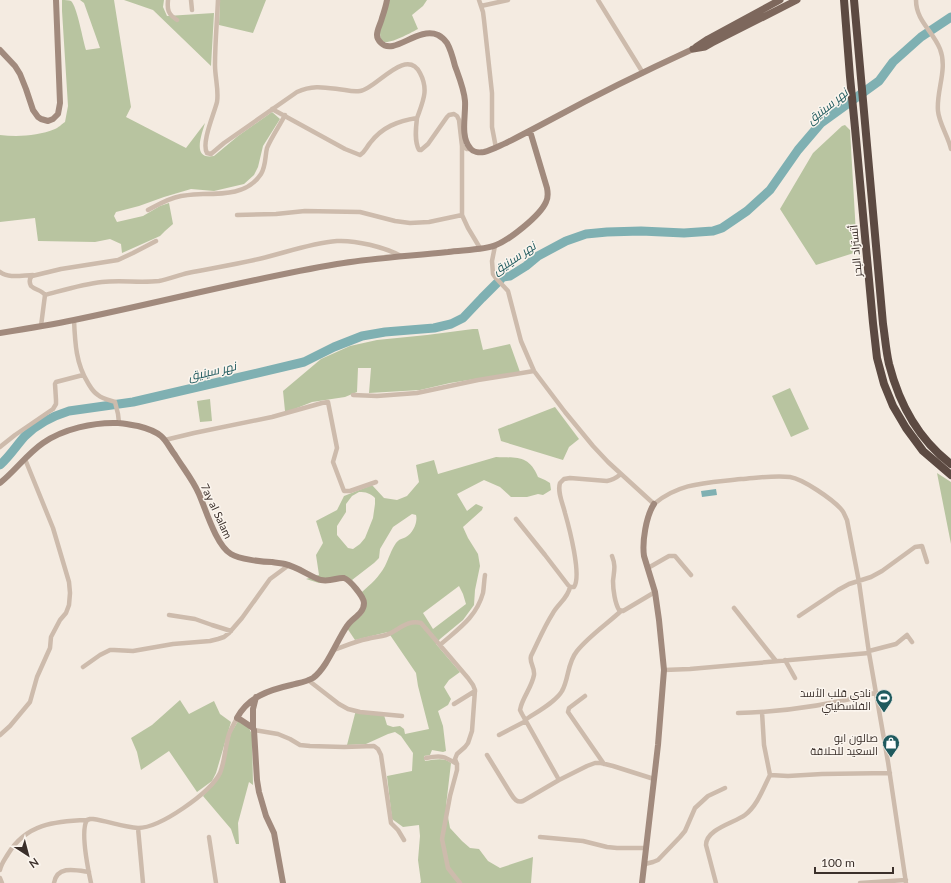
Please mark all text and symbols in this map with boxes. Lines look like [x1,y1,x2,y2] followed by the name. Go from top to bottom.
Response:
[803,84,853,128] water label: نهر سينيق
[846,224,865,279] street label: أتستراد البحر
[490,237,540,279] water label: نهر سينيق
[187,358,239,385] water label: نهر سينيق
[199,481,235,541] street label: 7ay al Salam
[800,686,871,715] place label: نادي قلب الأسد الفلسطيني
[874,688,894,713] sports icon: نادي قلب الأسد الفلسطيني
[810,731,878,757] place label: صالون ابو السعيد للحلاقة
[881,733,901,758] shop icon: صالون ابو السعيد للحلاقة
[8,835,48,875] north arrow
[815,849,893,875] scale bar
[821,855,855,870] text: 100 m
[27,856,41,871] text: N

